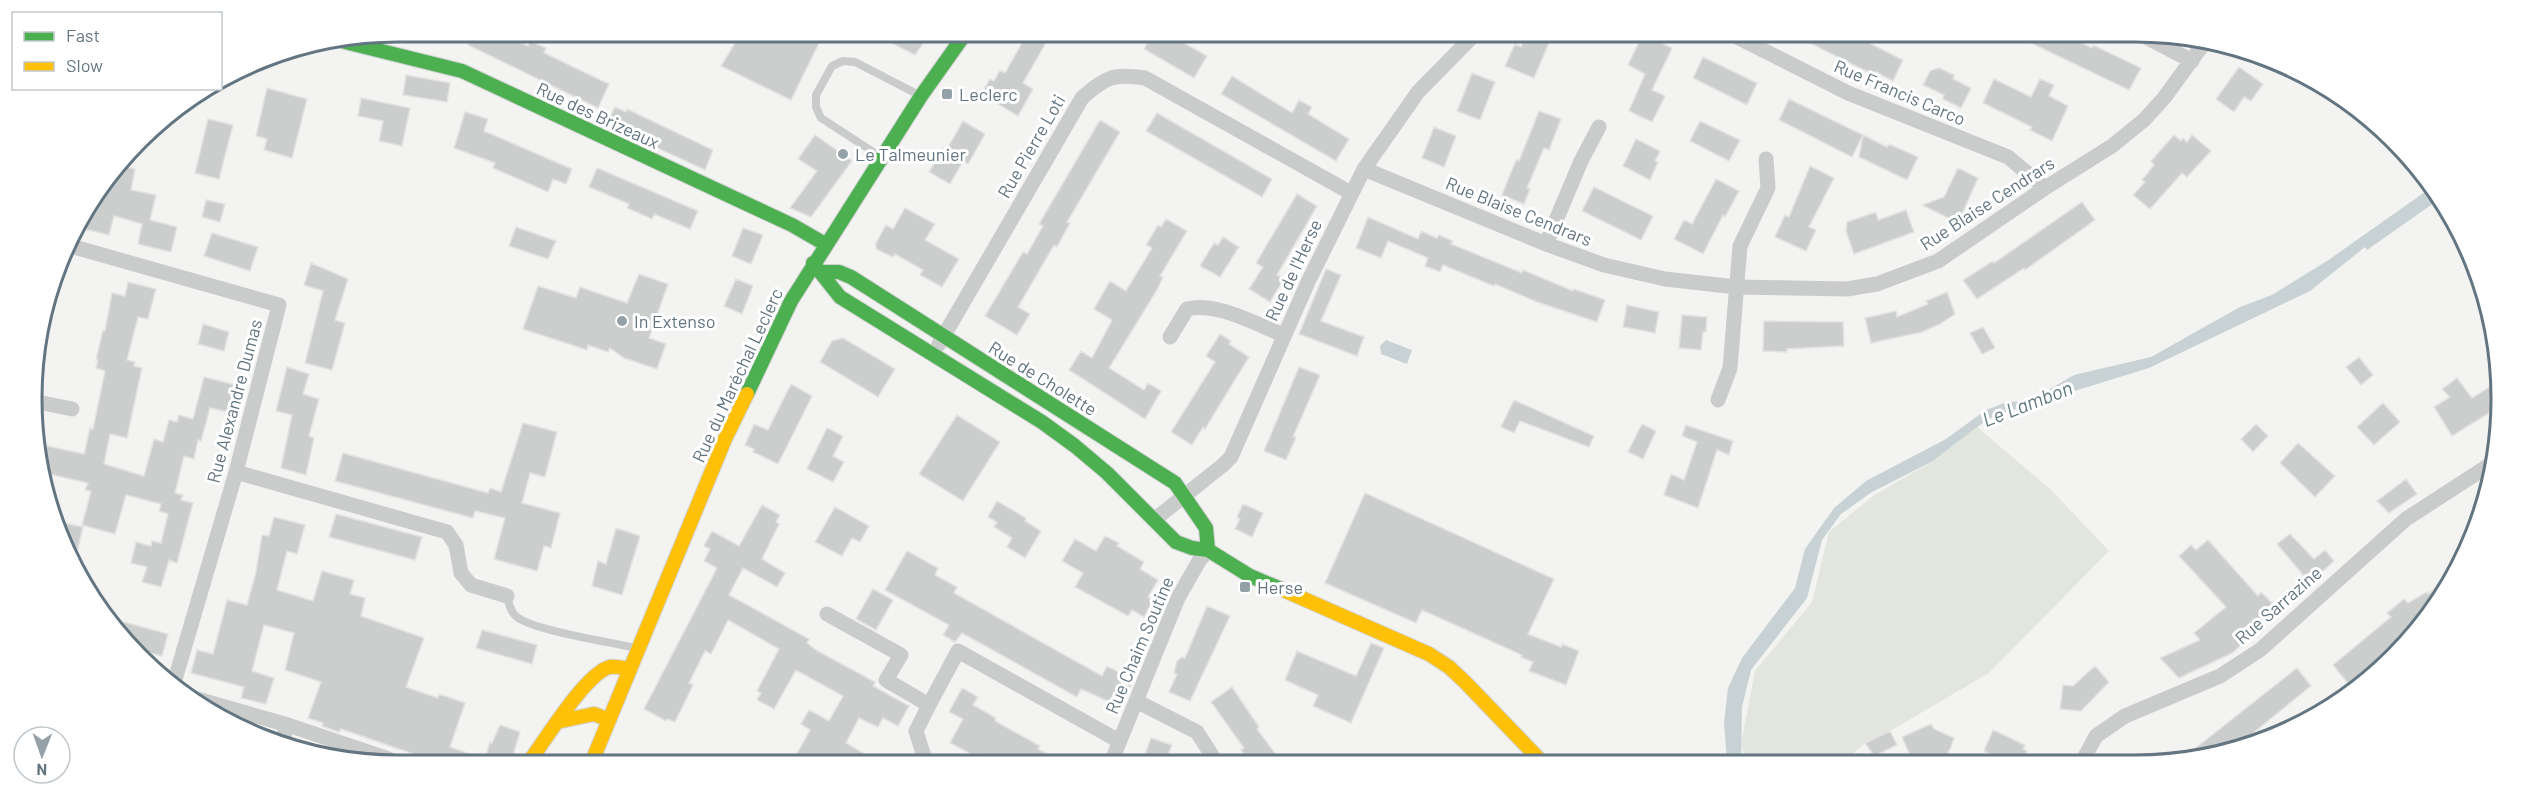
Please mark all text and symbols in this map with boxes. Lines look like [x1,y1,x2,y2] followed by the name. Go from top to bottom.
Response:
[12,12,222,90] legend
[66,24,100,46] text: Fast
[66,54,103,76] text: Slow
[1831,54,1969,130] street label: Rue Francis Carco
[533,77,663,153] street label: Rue des Brizeaux
[959,83,1018,105] place label: Leclerc
[940,87,954,101] marker: Leclerc
[992,90,1070,202] street label: Rue Pierre Loti
[855,143,967,165] place label: Le Talmeunier
[836,147,850,161] marker: Le Talmeunier
[1916,151,2058,255] street label: Rue Blaise Cendrars
[1443,172,1595,250] street label: Rue Blaise Cendrars
[1260,216,1326,324] street label: Rue de l'Herse
[687,284,787,466] street label: Rue du Maréchal Leclerc
[634,310,716,332] place label: In Extenso
[615,314,629,328] marker: In Extenso
[202,317,266,485] street label: Rue Alexandre Dumas
[985,336,1101,420] street label: Rue de Cholette
[1979,375,2075,431] water label: Le Lambon
[2230,561,2326,649] street label: Rue Sarrazine
[1100,573,1178,717] street label: Rue Chaim Soutine
[1257,576,1303,598] place label: Herse
[1238,580,1252,594] marker: Herse
[12,725,72,785] north arrow
[36,761,47,780] text: N

